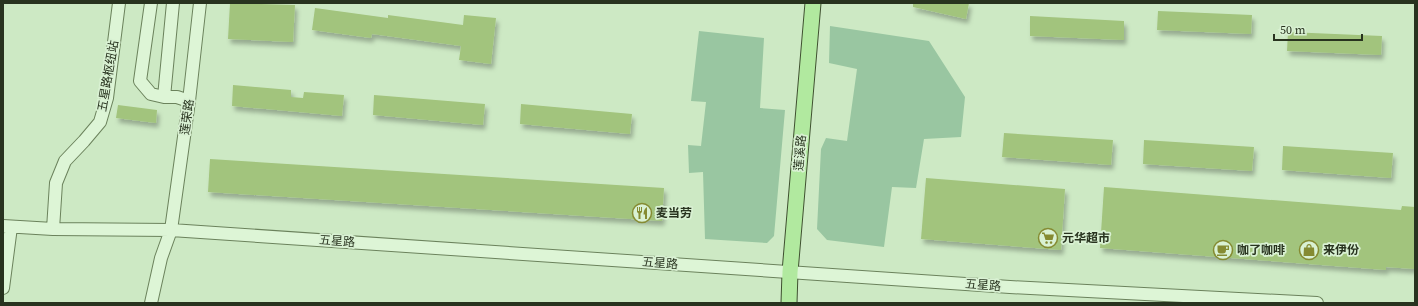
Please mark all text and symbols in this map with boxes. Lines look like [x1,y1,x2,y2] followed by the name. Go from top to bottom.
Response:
[1274,16,1362,42] scale bar
[1280,22,1306,38] text: 50 m
[94,39,122,113] street label: 五星路枢纽站
[177,98,197,136] street label: 莲荣路
[790,134,810,172] street label: 莲溪路
[631,202,653,224] restaurant icon: 麦当劳
[656,205,692,221] place label: 麦当劳
[1037,227,1059,249] supermarket icon: 元华超市
[1062,230,1110,246] place label: 元华超市
[318,232,356,250] street label: 五星路
[1212,239,1234,261] cafe icon: 咖了咖啡
[1298,239,1320,261] shop icon: 来伊份
[1237,242,1285,258] place label: 咖了咖啡
[1323,242,1359,258] place label: 来伊份
[641,254,679,272] street label: 五星路
[964,276,1002,294] street label: 五星路

